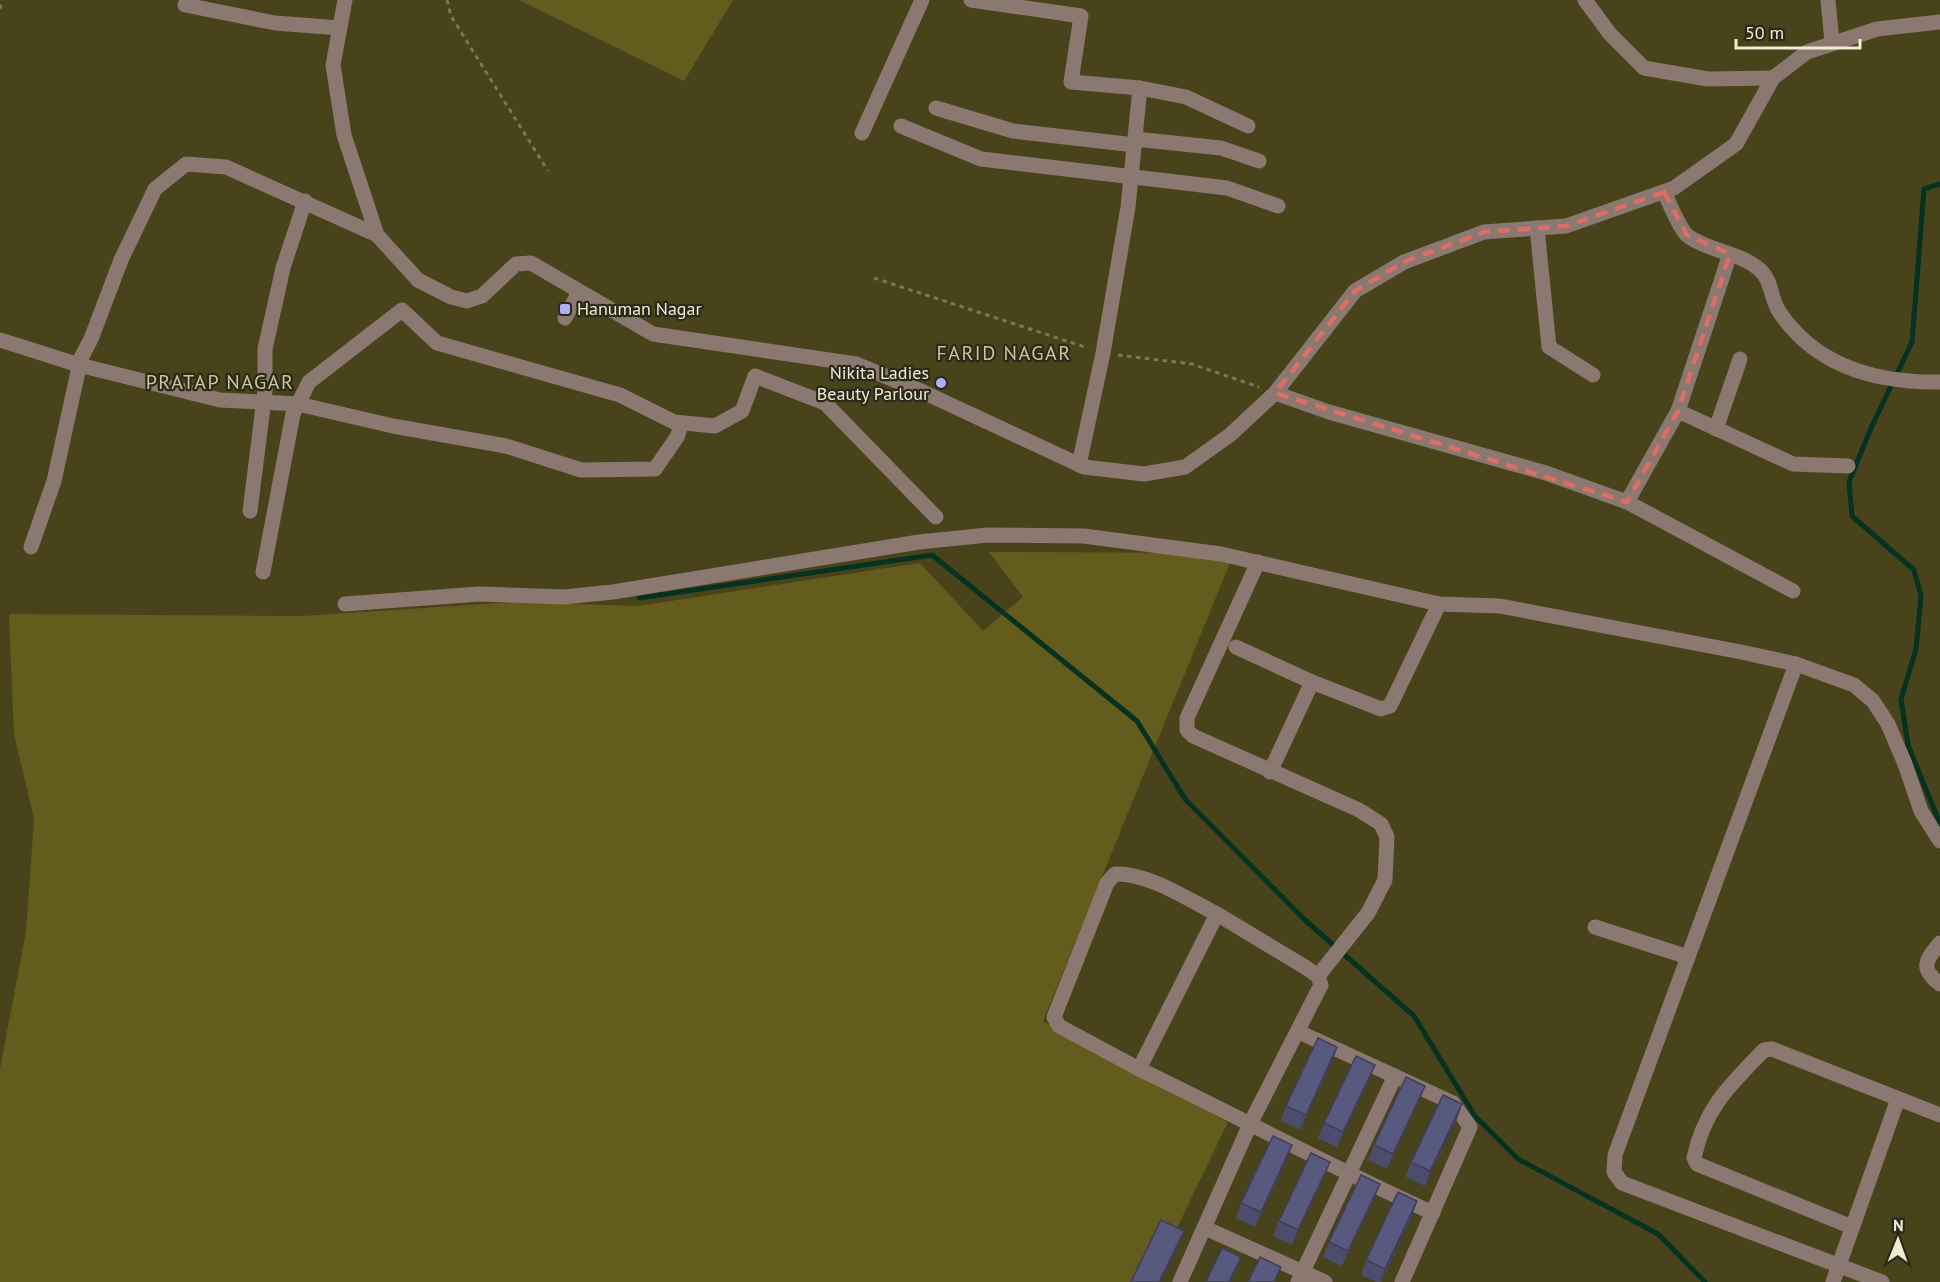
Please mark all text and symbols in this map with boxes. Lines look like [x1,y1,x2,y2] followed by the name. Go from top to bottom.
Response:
[1736,12,1860,50] scale bar
[1745,21,1784,44] text: 50 m
[577,297,702,320] place label: Hanuman Nagar
[558,302,572,316] marker: Hanuman Nagar
[936,340,1072,366] district label: FARID NAGAR
[817,361,929,405] place label: Nikita Ladies Beauty Parlour
[146,369,294,395] district label: PRATAP NAGAR
[934,376,948,390] marker: Nikita Ladies Beauty Parlour
[1868,1210,1928,1270] north arrow
[1893,1215,1904,1235] text: N

